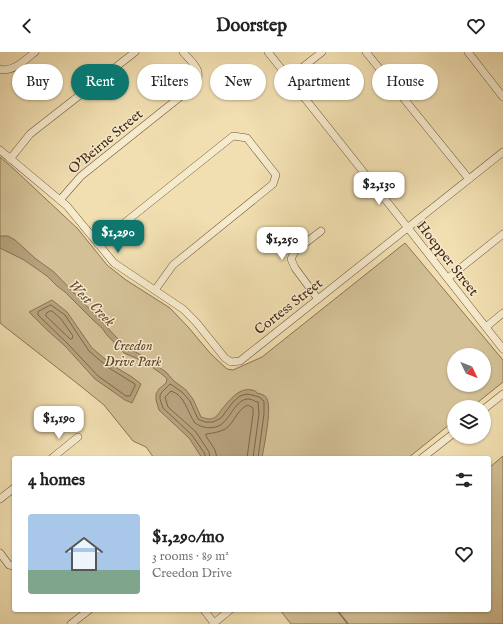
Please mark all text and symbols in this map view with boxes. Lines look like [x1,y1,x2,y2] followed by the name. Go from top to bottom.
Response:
[16,15,38,37] icon: back
[216,15,287,38] text: Doorstep
[465,15,487,37] icon: heart
[12,64,63,100] chip: Buy
[71,64,129,100] chip: Rent
[137,64,202,100] chip: Filters
[210,64,266,100] chip: New
[274,64,364,100] chip: Apartment
[372,64,438,100] chip: House
[65,105,147,178] street label: O'Beirne Street
[346,172,412,206] pin: $2,130
[363,176,395,193] text: $2,130
[412,217,482,300] street label: Hoepper Street
[85,220,151,254] pin: $1,290
[101,224,135,241] text: $1,290
[249,227,315,261] pin: $1,250
[266,231,298,248] text: $1,250
[251,274,326,339] street label: Cortess Street
[64,276,119,331] water label: West Creek
[105,337,162,371] park label: Creedon Drive Park
[447,348,491,392] north arrow
[447,348,491,444] map controls
[447,400,491,444] button: layers
[26,406,92,440] pin: $1,190
[43,410,75,427] text: $1,190
[453,469,475,491] icon: filters
[28,470,85,491] text: 4 homes
[152,527,224,548] text: $1,290/mo
[60,530,108,578] icon: home
[453,543,475,565] icon: heart
[152,548,229,565] text: 3 rooms · 89 m²
[152,565,232,582] text: Creedon Drive

